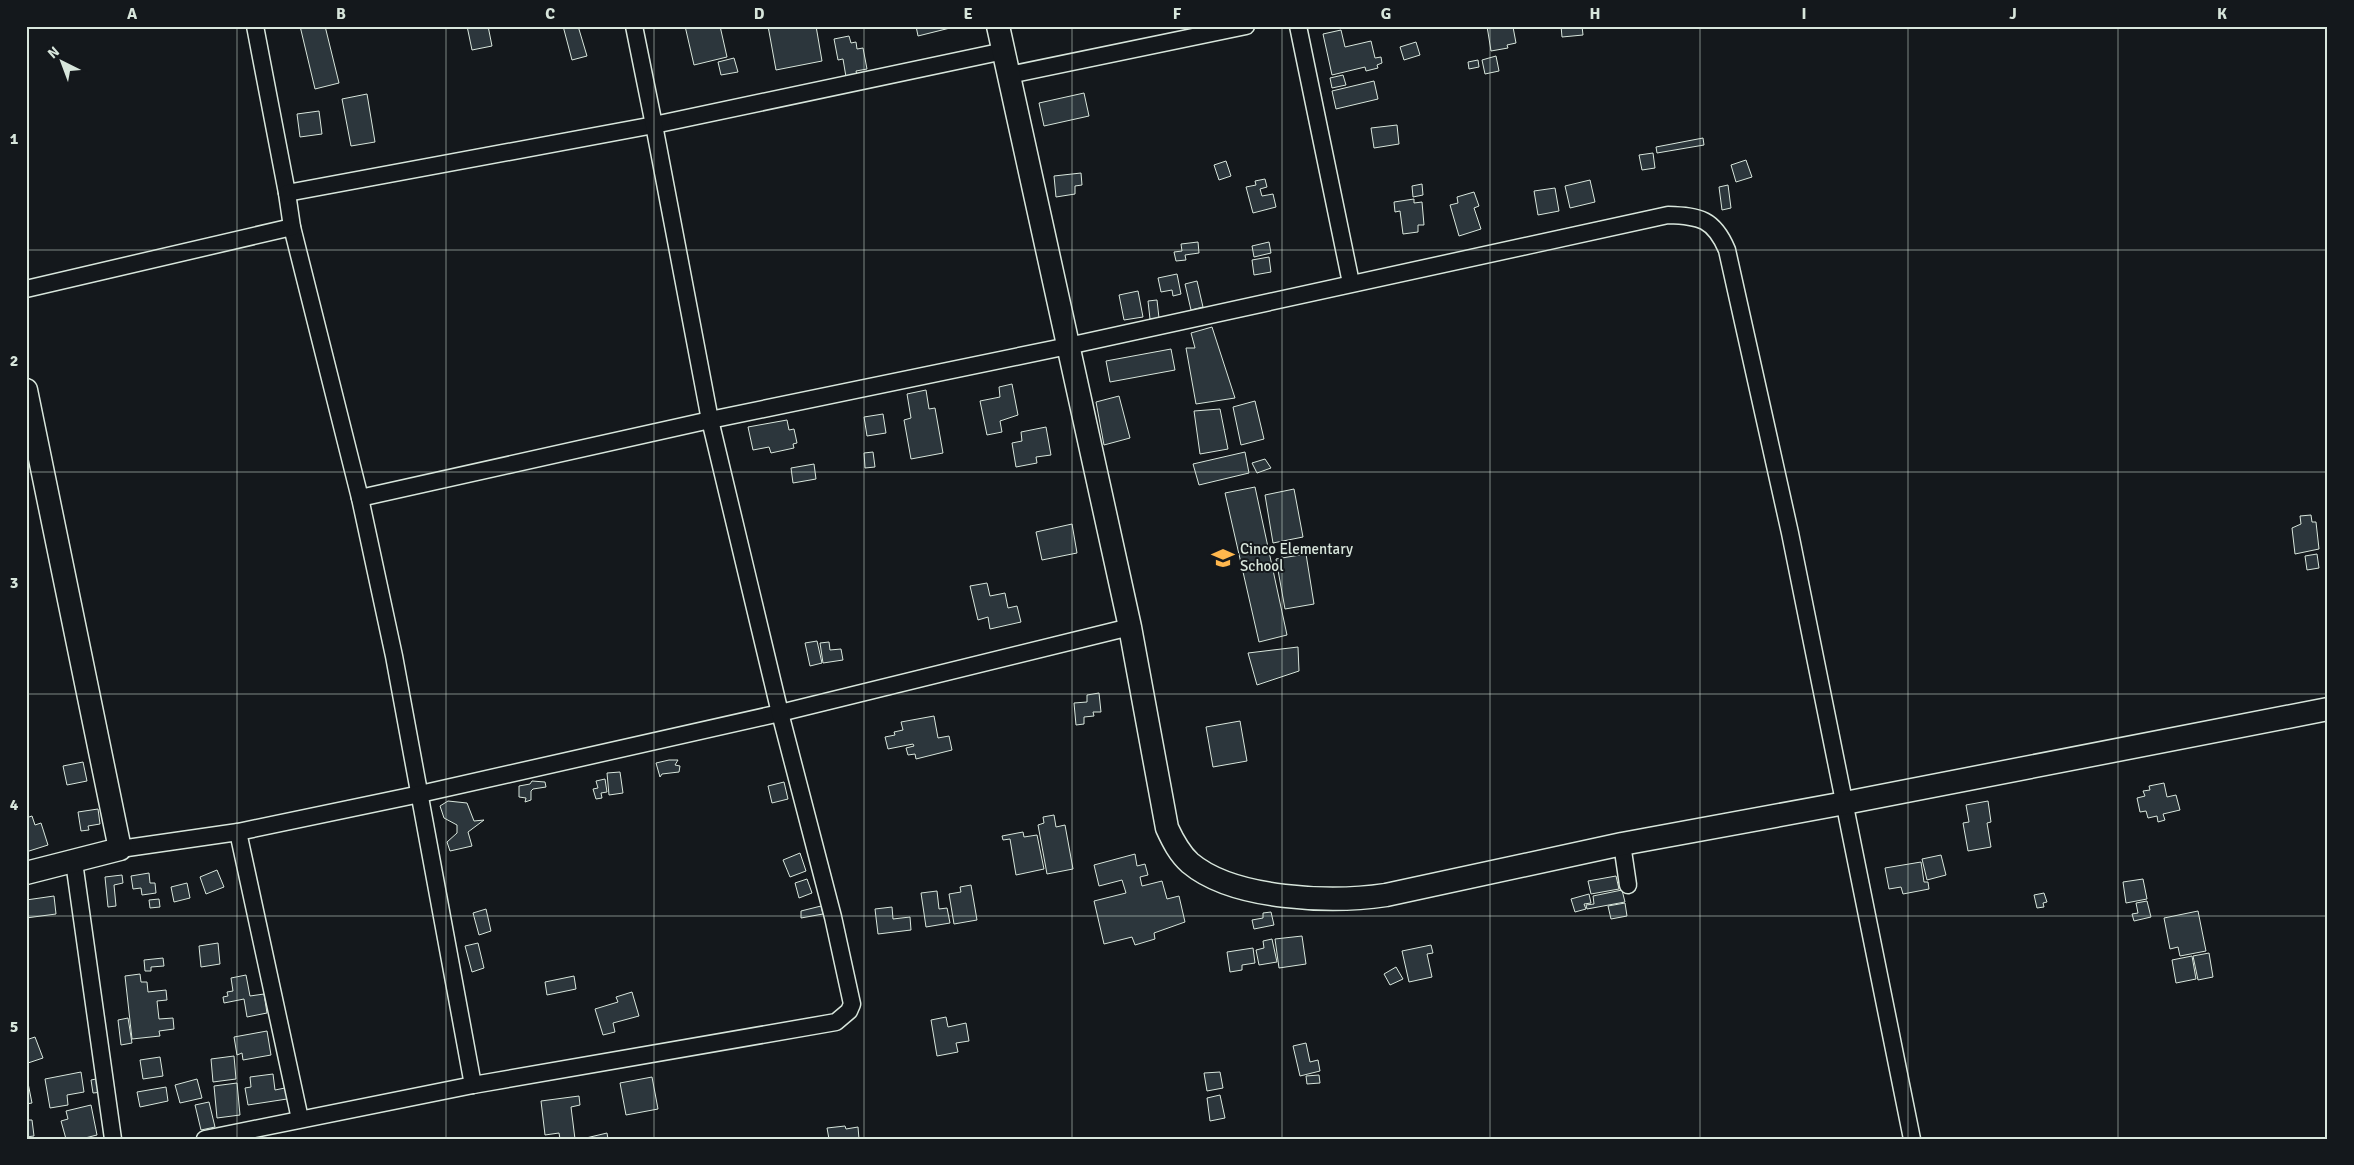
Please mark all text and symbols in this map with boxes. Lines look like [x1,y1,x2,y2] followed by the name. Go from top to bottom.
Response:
[127,4,138,24] text: A
[336,4,346,24] text: B
[545,4,555,24] text: C
[754,4,765,24] text: D
[963,4,973,24] text: E
[1173,4,1182,24] text: F
[1381,4,1391,24] text: G
[1590,4,1600,24] text: H
[1801,4,1807,24] text: I
[2009,4,2017,24] text: J
[2217,4,2227,24] text: K
[38,38,88,88] north arrow
[44,43,63,62] text: N
[10,129,19,149] text: 1
[10,351,18,371] text: 2
[1240,540,1353,575] place label: Cinco Elementary School
[1210,545,1236,571] school or university icon: Cinco Elementary School
[10,573,18,593] text: 3
[10,795,19,815] text: 4
[10,1017,18,1037] text: 5

